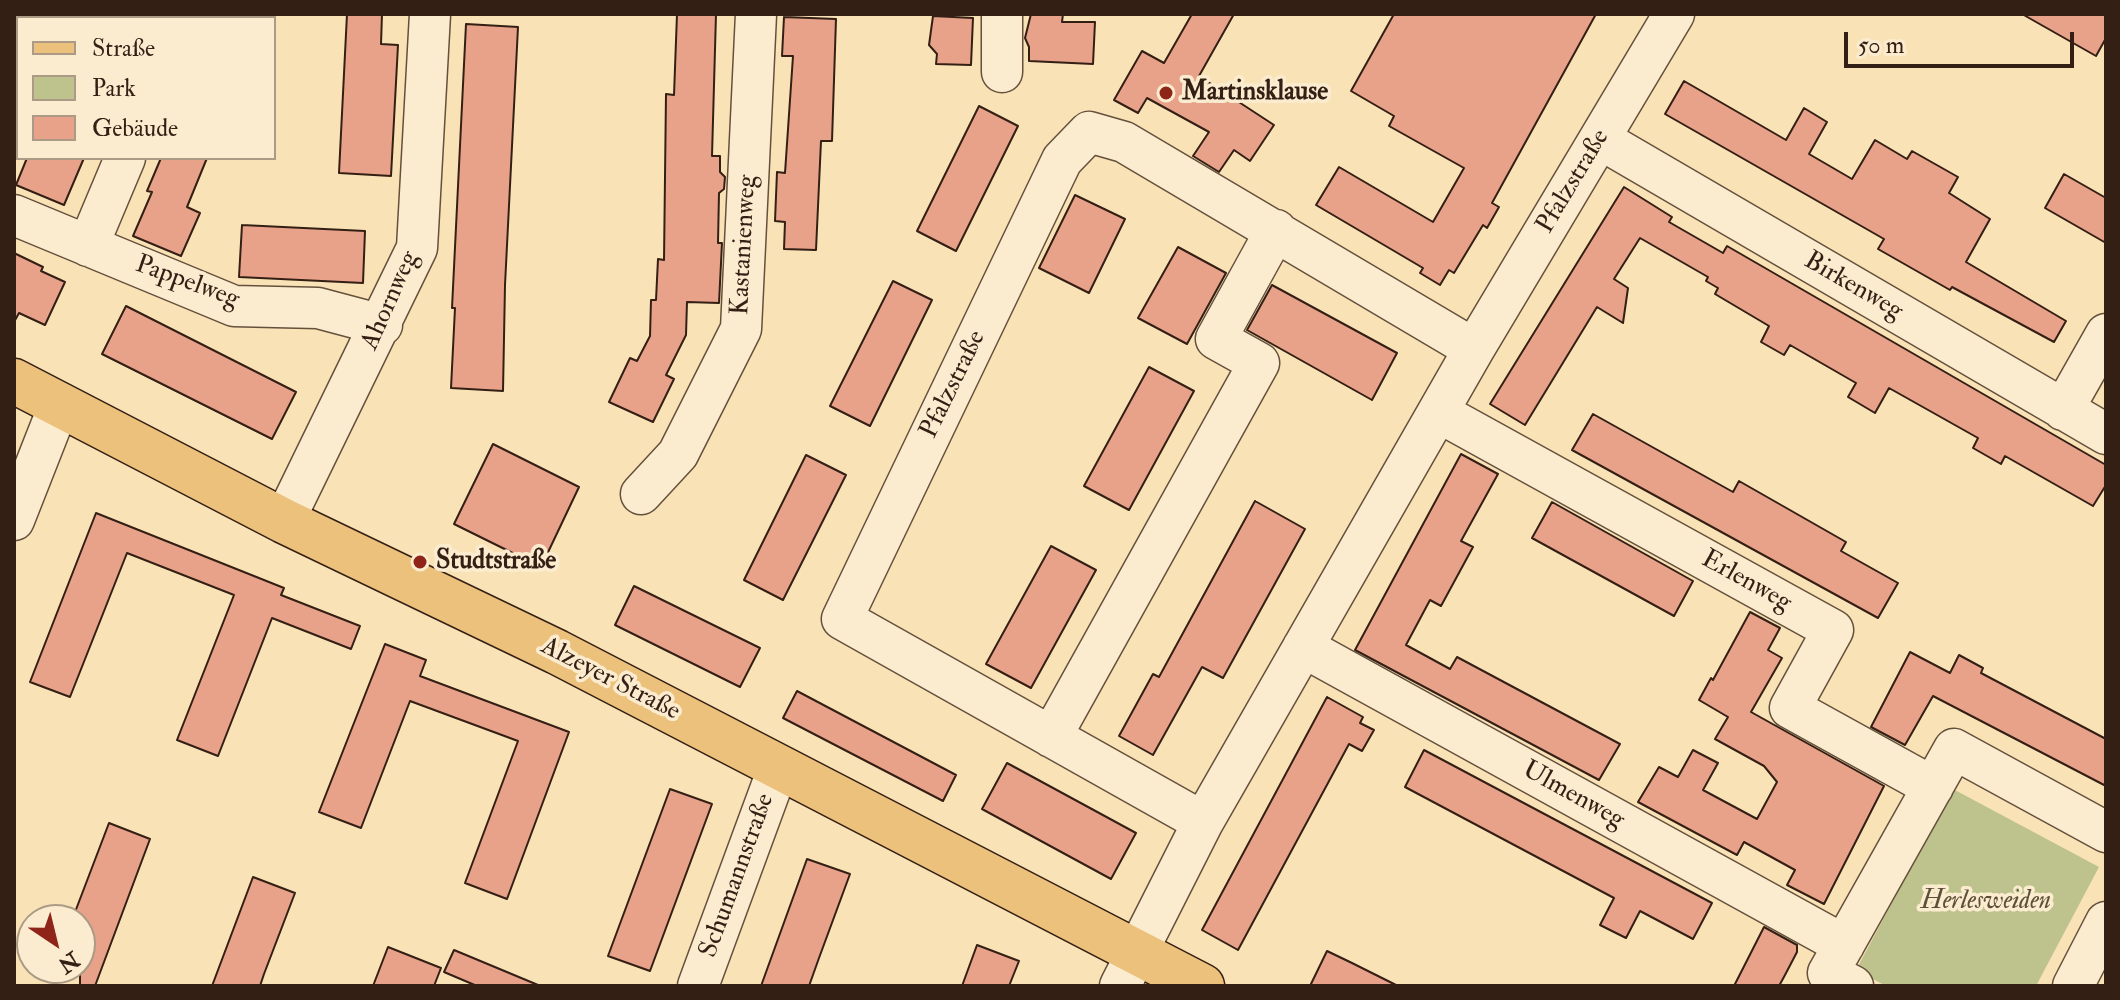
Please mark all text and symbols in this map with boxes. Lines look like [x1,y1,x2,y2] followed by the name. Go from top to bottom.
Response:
[16,16,276,160] legend
[1848,16,2078,66] scale bar
[1858,30,1904,61] text: 50 m
[92,33,155,64] text: Straße
[92,73,136,104] text: Park
[1182,77,1328,109] place label: Martinsklause
[1157,84,1175,102] marker: Martinsklause
[92,113,178,144] text: Gebäude
[1531,124,1617,240] street label: Pfalzstraße
[726,174,764,316] street label: Kastanienweg
[1798,246,1908,328] street label: Birkenweg
[355,247,427,355] street label: Ahornweg
[131,250,243,316] street label: Pappelweg
[915,326,993,444] street label: Pfalzstraße
[1695,545,1797,619] street label: Erlenweg
[436,546,556,578] place label: Studtstraße
[411,553,429,571] marker: Studtstraße
[535,632,685,728] street label: Alzeyer Straße
[1516,755,1630,837] street label: Ulmenweg
[694,790,782,962] street label: Schumannstraße
[1921,886,2051,918] park label: Herlesweiden
[16,904,96,984] north arrow
[53,945,85,979] text: N

